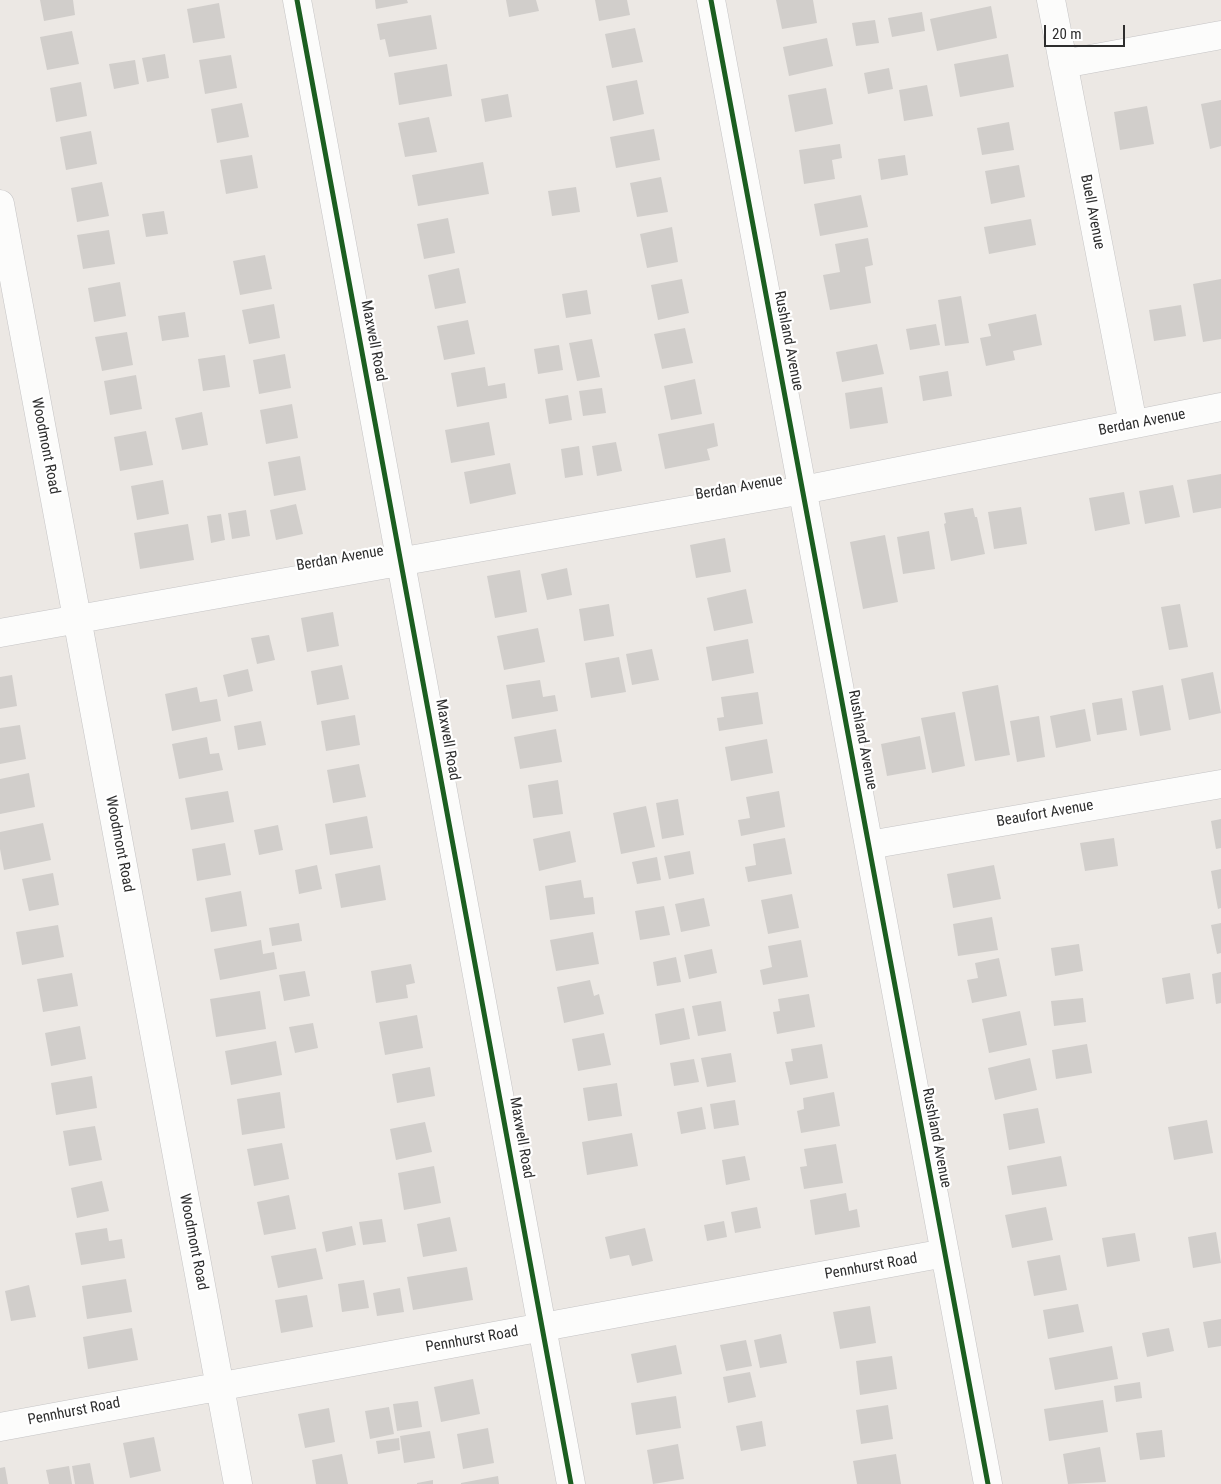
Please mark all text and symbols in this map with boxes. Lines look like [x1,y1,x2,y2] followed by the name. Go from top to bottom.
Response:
[1046,15,1127,47] scale bar
[1052,25,1082,43] text: 20 m
[1076,173,1108,251] street label: Buell Avenue
[770,290,806,392] street label: Rushland Avenue
[356,299,390,383] street label: Maxwell Road
[27,396,63,496] street label: Woodmont Road
[1097,406,1187,440] street label: Berdan Avenue
[694,471,784,505] street label: Berdan Avenue
[295,542,385,576] street label: Berdan Avenue
[844,689,880,791] street label: Rushland Avenue
[431,698,463,782] street label: Maxwell Road
[101,794,137,894] street label: Woodmont Road
[995,797,1095,831] street label: Beaufort Avenue
[918,1087,954,1189] street label: Rushland Avenue
[505,1096,537,1180] street label: Maxwell Road
[175,1192,211,1292] street label: Woodmont Road
[823,1250,919,1284] street label: Pennhurst Road
[424,1323,520,1357] street label: Pennhurst Road
[26,1394,122,1430] street label: Pennhurst Road

